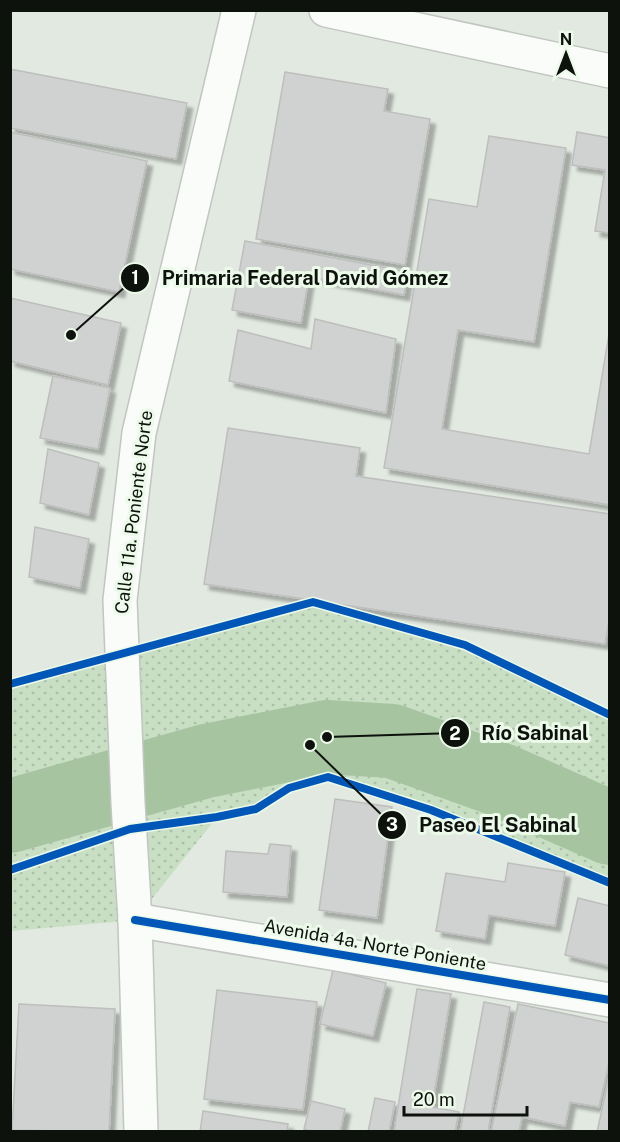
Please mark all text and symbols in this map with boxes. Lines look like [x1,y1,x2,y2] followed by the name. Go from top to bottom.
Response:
[536,24,596,84] north arrow
[560,30,572,49] text: N
[120,259,461,297] callout: Primaria Federal David Gómez
[162,266,448,290] text: Primaria Federal David Gómez
[131,267,139,288] text: 1
[111,409,156,615] street label: Calle 11a. Poniente Norte
[440,714,601,752] callout: Río Sabinal
[481,721,589,745] text: Río Sabinal
[449,723,461,744] text: 2
[377,806,589,844] callout: Paseo El Sabinal
[419,813,577,837] text: Paseo El Sabinal
[386,814,398,835] text: 3
[262,915,488,974] street label: Avenida 4a. Norte Poniente
[404,1079,527,1117] scale bar
[413,1089,455,1110] text: 20 m

